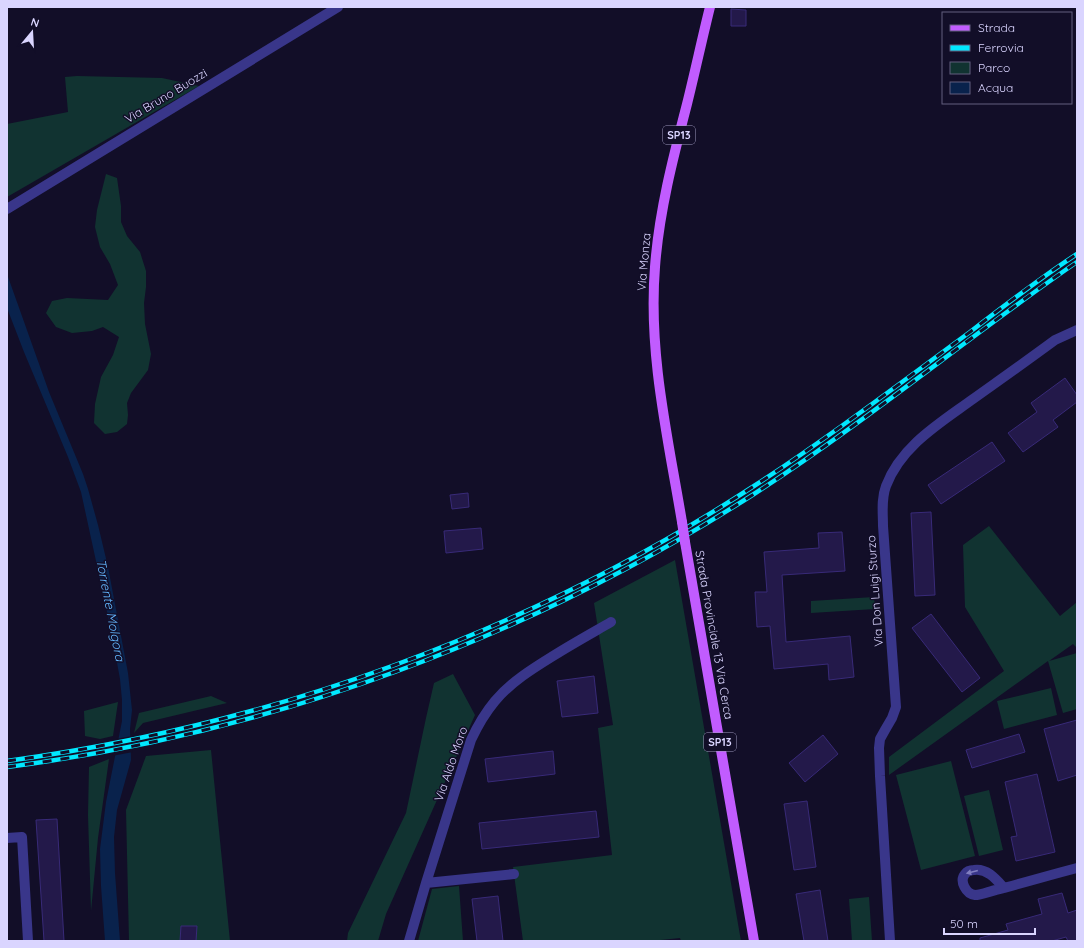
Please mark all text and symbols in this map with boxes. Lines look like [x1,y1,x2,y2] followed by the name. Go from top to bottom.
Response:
[12,12,52,52] north arrow
[942,12,1072,104] legend
[29,15,41,30] text: N
[978,20,1015,35] text: Strada
[978,40,1024,55] text: Ferrovia
[978,60,1010,75] text: Parco
[122,65,210,126] street label: Via Bruno Buozzi
[978,80,1013,95] text: Acqua
[663,126,695,144] road number: SP13
[633,232,654,292] street label: Via Monza
[863,535,886,647] street label: Via Don Luigi Sturzo
[692,549,737,721] street label: Strada Provinciale 13 Via Cerca
[93,557,129,664] water label: Torrente Molgora
[431,724,470,803] street label: Via Aldo Moro
[704,733,736,751] road number: SP13
[966,869,979,875] one-way arrow
[944,910,1035,936] scale bar
[950,916,978,931] text: 50 m

